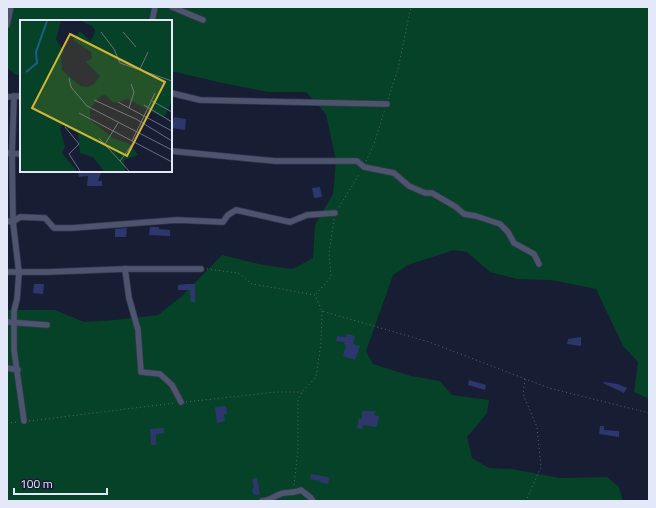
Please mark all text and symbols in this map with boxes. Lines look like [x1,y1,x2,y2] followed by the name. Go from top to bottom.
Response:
[20,20,172,172] inset map
[14,470,107,496] scale bar
[20,474,53,493] text: 100 m

